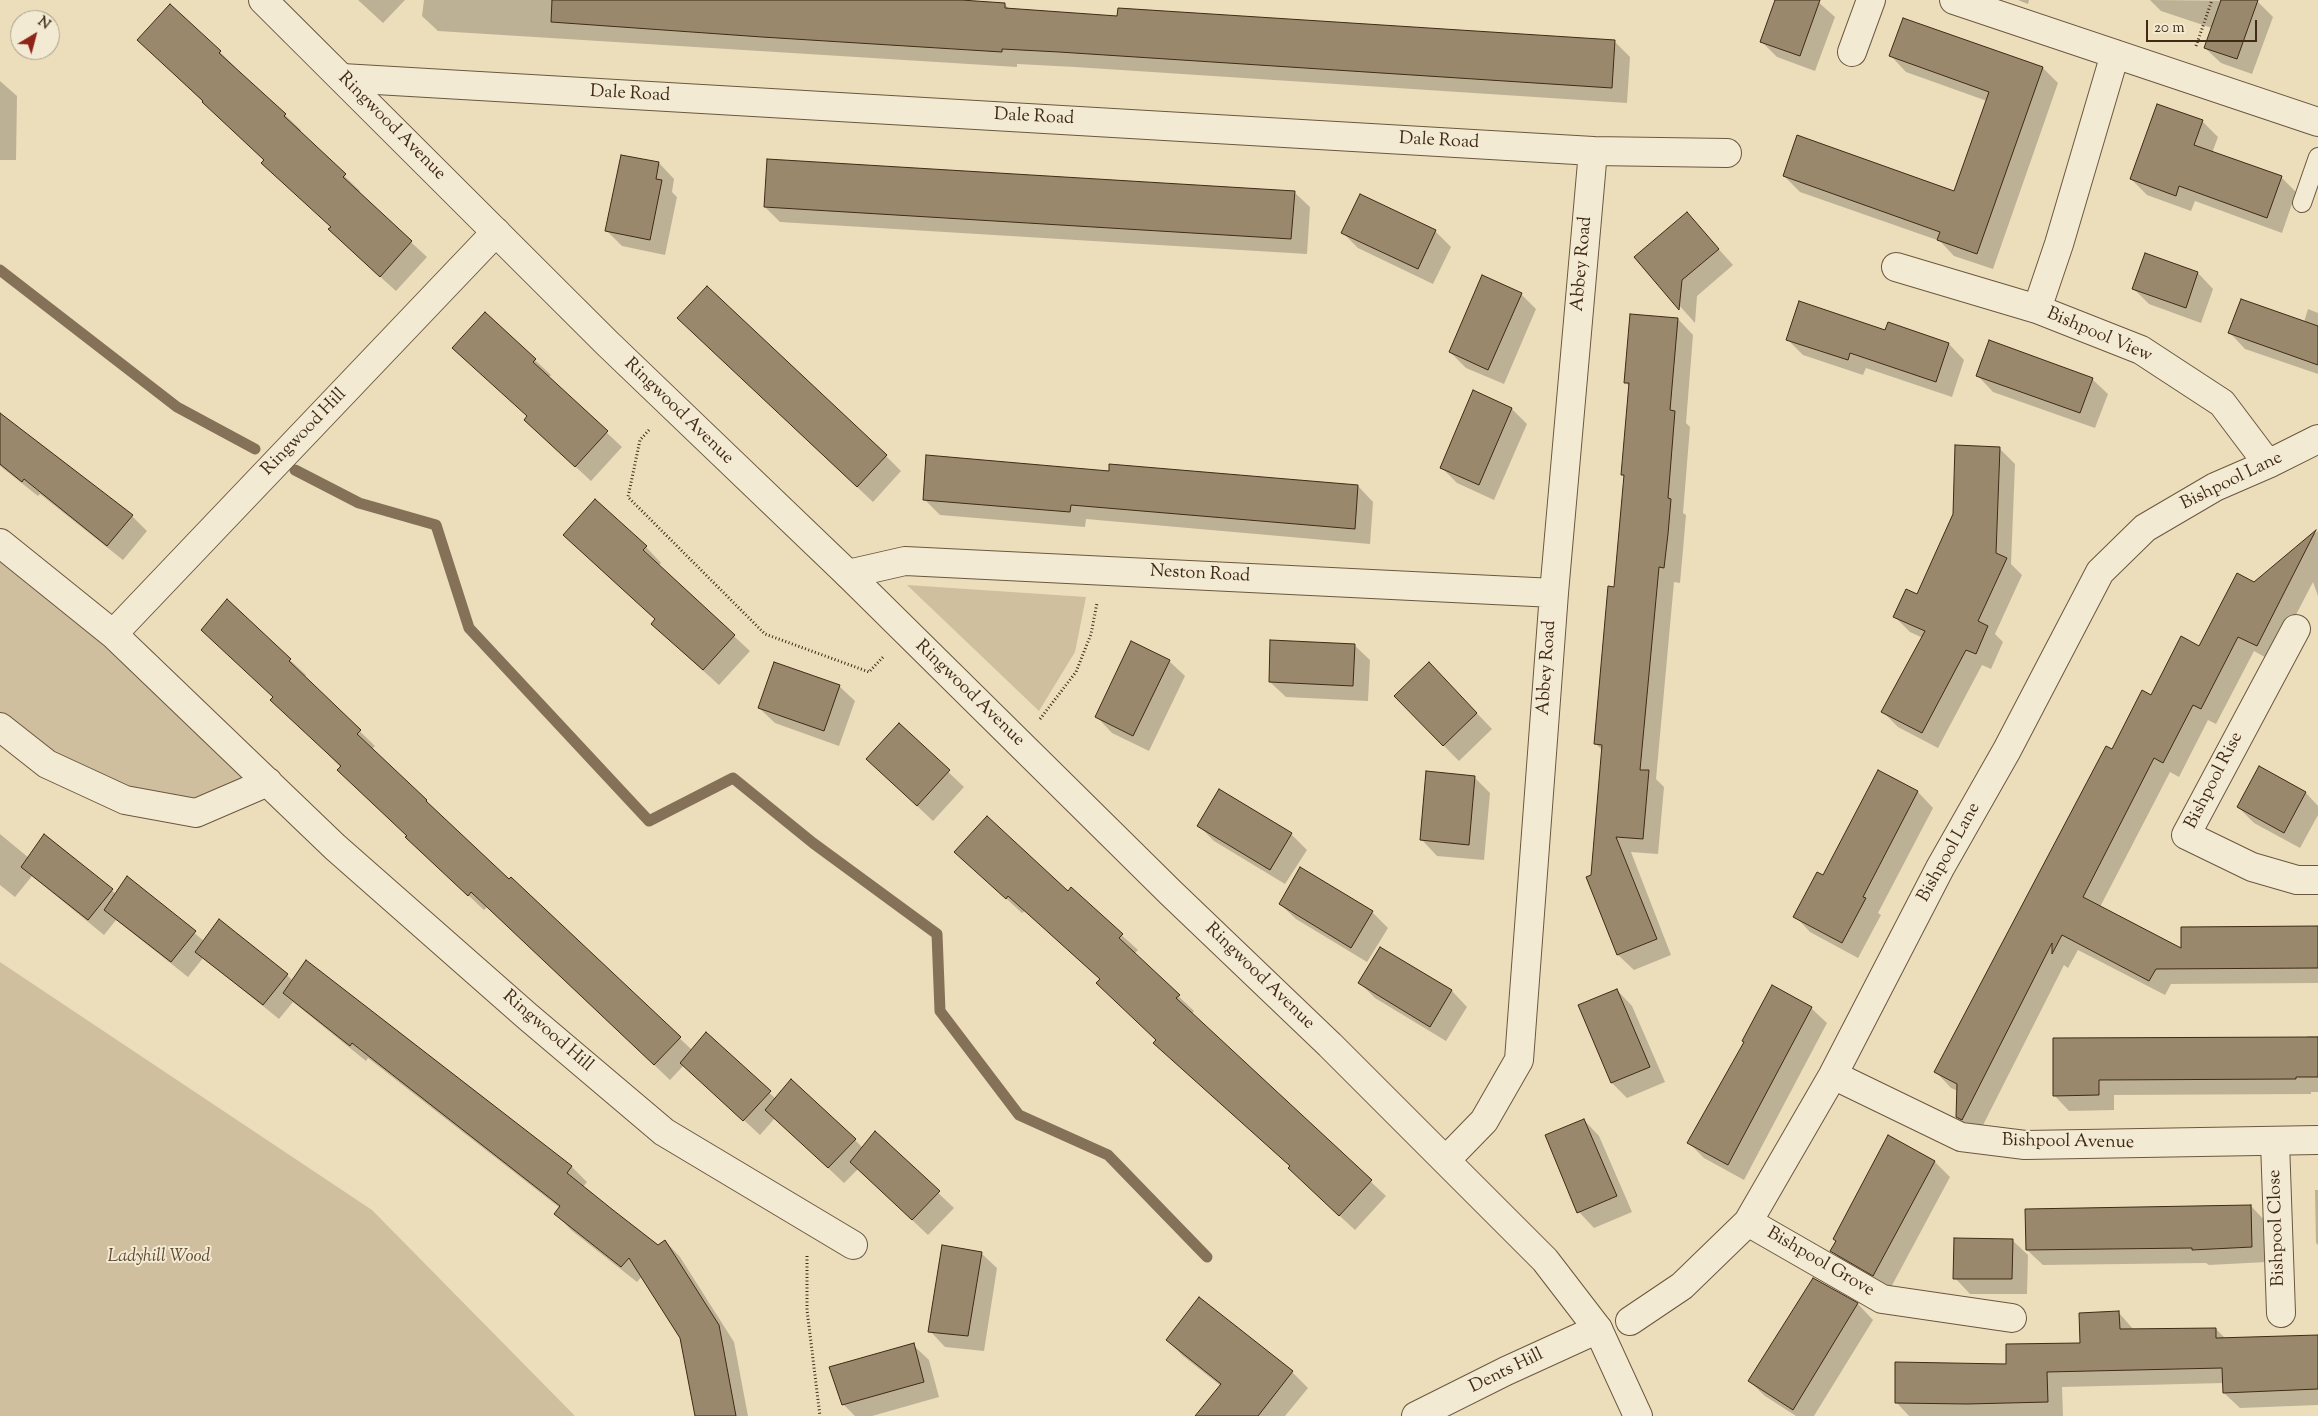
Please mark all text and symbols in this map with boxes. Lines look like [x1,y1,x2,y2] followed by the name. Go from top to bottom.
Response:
[10,10,60,60] north arrow
[2148,10,2259,42] scale bar
[33,12,54,35] text: N
[2154,18,2185,39] text: 20 m
[332,68,450,186] street label: Ringwood Avenue
[589,82,671,108] street label: Dale Road
[993,105,1075,131] street label: Dale Road
[1398,129,1480,155] street label: Dale Road
[1568,216,1598,312] street label: Abbey Road
[2043,304,2155,368] street label: Bishpool View
[619,354,737,470] street label: Ringwood Avenue
[258,385,352,481] street label: Ringwood Hill
[2178,448,2286,516] street label: Bishpool Lane
[1149,562,1251,588] street label: Neston Road
[1534,620,1562,716] street label: Abbey Road
[910,636,1028,752] street label: Ringwood Avenue
[2181,729,2249,833] street label: Bishpool Rise
[1914,800,1986,906] street label: Bishpool Lane
[1200,919,1318,1035] street label: Ringwood Avenue
[497,987,597,1077] street label: Ringwood Hill
[2002,1131,2134,1155] street label: Bishpool Avenue
[2265,1169,2291,1287] street label: Bishpool Close
[1762,1224,1878,1302] street label: Bishpool Grove
[108,1247,210,1269] park label: Ladyhill Wood
[1467,1345,1547,1399] street label: Dents Hill

